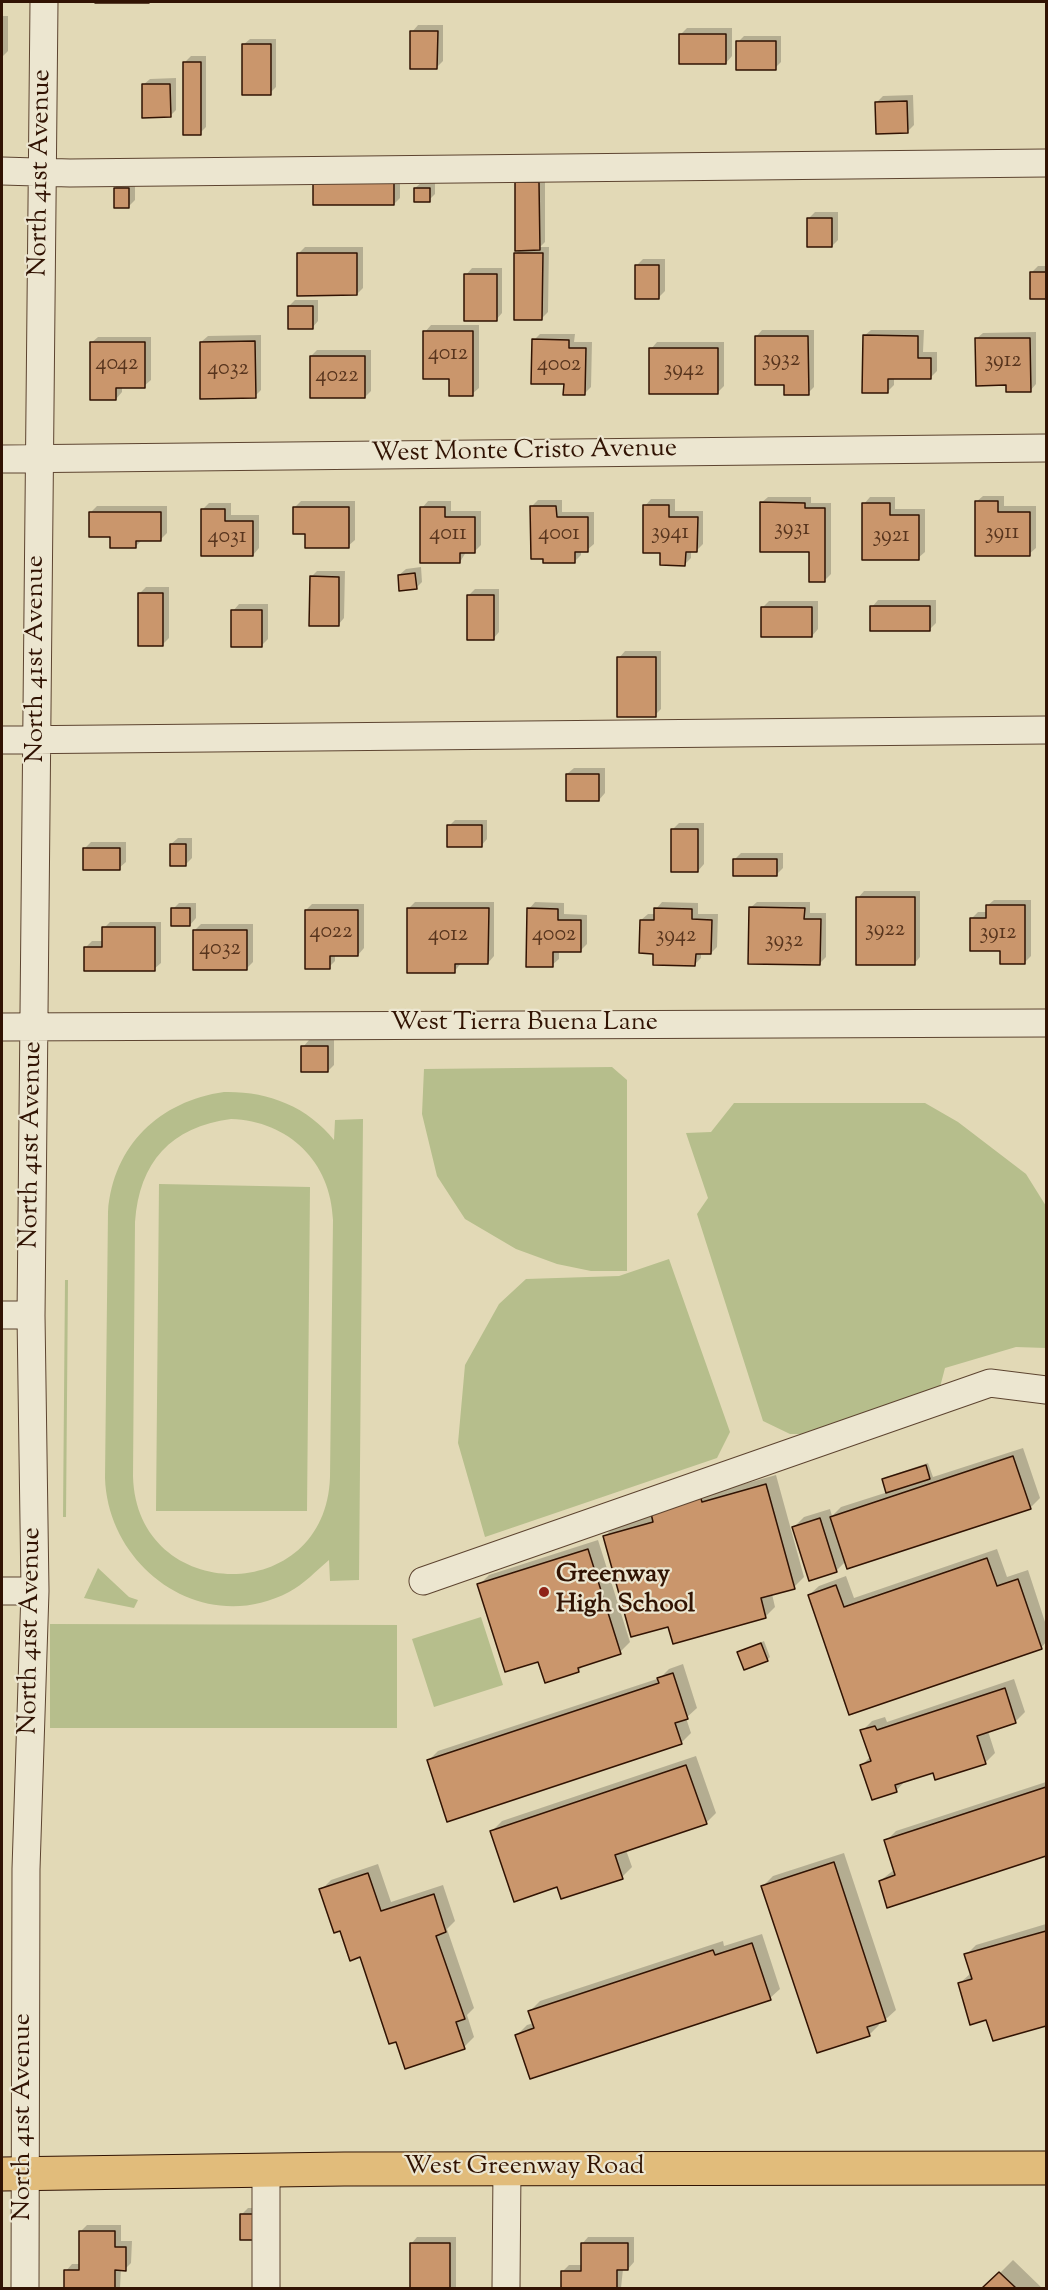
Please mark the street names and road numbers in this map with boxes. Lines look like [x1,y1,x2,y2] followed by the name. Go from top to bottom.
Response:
[25,69,59,277] street label: North 41st Avenue
[371,435,677,471] street label: West Monte Cristo Avenue
[22,555,54,763] street label: North 41st Avenue
[390,1009,658,1041] street label: West Tierra Buena Lane
[16,1041,50,1249] street label: North 41st Avenue
[15,1527,49,1735] street label: North 41st Avenue
[9,2013,41,2221] street label: North 41st Avenue
[404,2153,644,2185] street label: West Greenway Road

